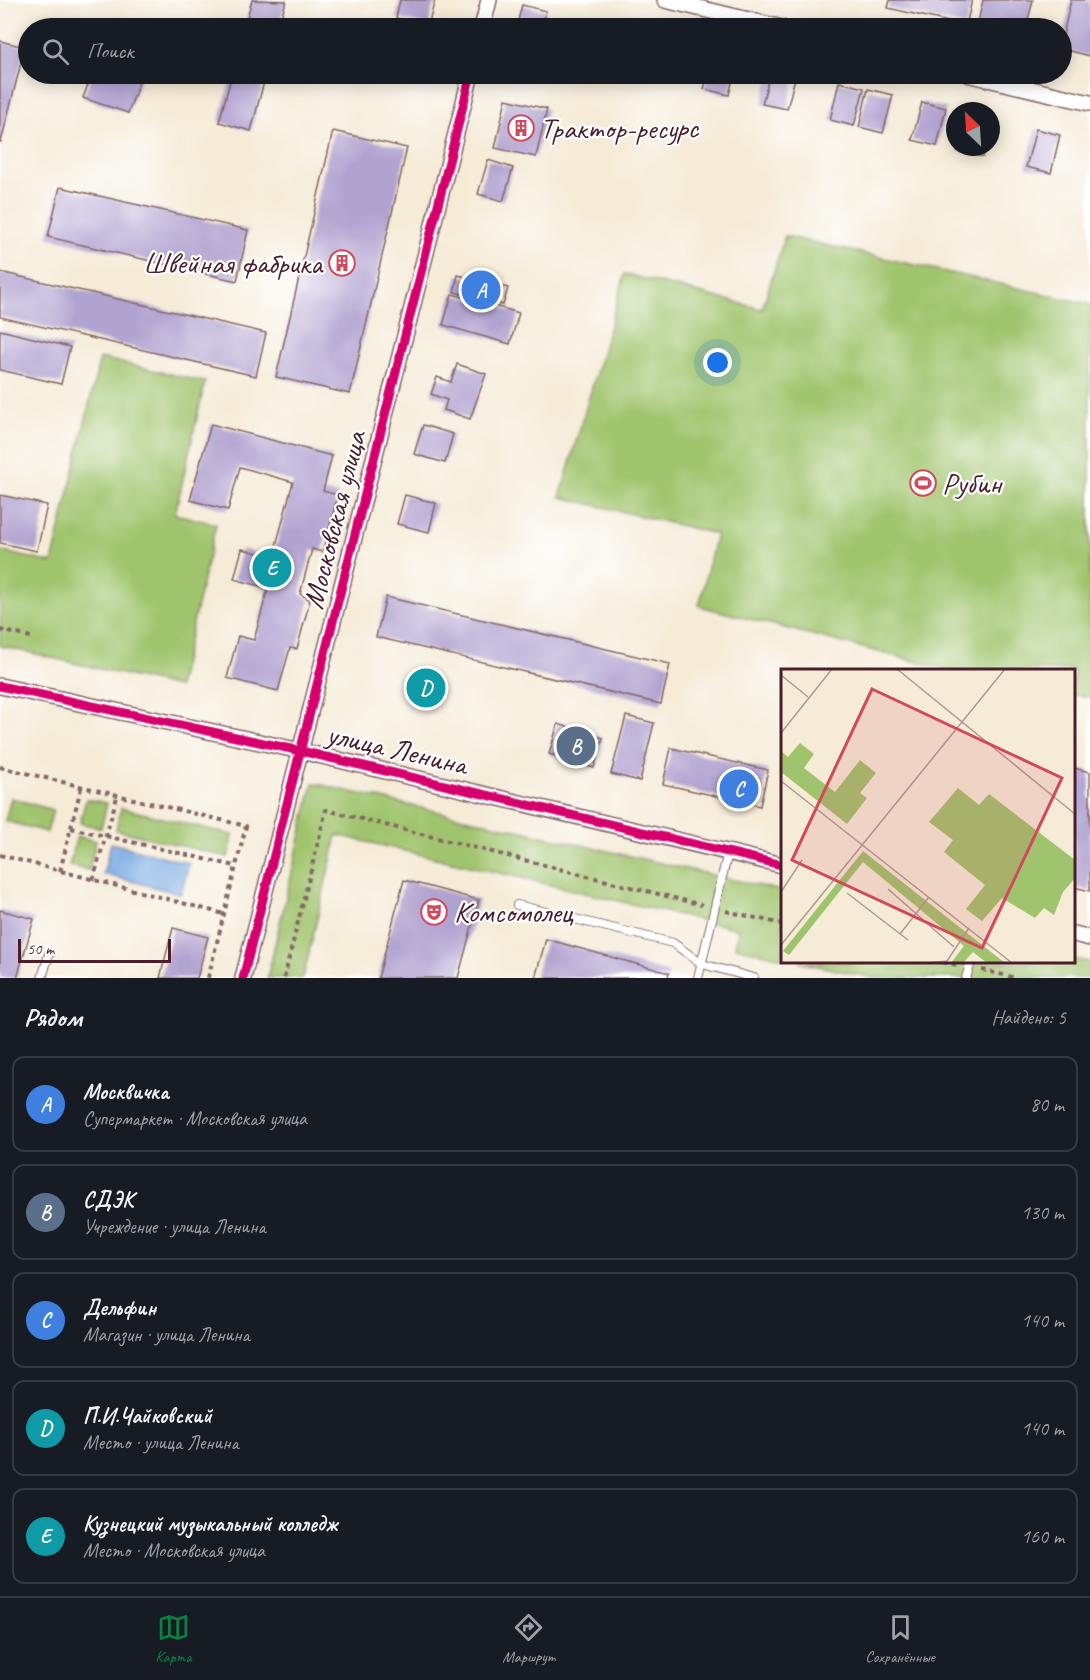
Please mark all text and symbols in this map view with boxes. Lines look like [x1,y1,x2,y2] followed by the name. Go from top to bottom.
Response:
[18,18,1072,84] search box
[39,35,72,68] icon: search
[87,37,133,65] text: Поиск
[946,102,1000,156] north arrow
[540,109,700,147] place label: Трактор-ресурс
[506,113,536,143] building icon: Трактор-ресурс
[143,244,324,282] place label: Швейная фабрика
[327,248,357,278] building icon: Швейная фабрика
[462,268,500,312] pin: A
[703,348,732,377] your location
[294,425,375,613] street label: Московская улица
[942,464,1003,502] place label: Рубин
[908,468,938,498] sports icon: Рубин
[252,546,292,590] pin: E
[406,666,446,710] pin: D
[781,669,1075,963] inset map
[321,714,473,784] street label: улица Ленина
[556,724,596,768] pin: B
[720,766,758,812] pin: C
[454,893,574,931] place label: Комсомолец
[419,897,449,927] theatre icon: Комсомолец
[18,936,171,964] scale bar
[27,939,54,959] text: 50 m
[24,1001,82,1034] text: Рядом
[991,1005,1066,1030] text: Найдено: 5
[83,1078,169,1106] text: Москвичка
[40,1092,51,1117] text: A
[1030,1092,1064,1117] text: 80 m
[83,1106,307,1131] text: Супермаркет · Московская улица
[83,1186,133,1214] text: СДЭК
[40,1200,51,1225] text: B
[1021,1200,1064,1225] text: 130 m
[83,1214,266,1239] text: Учреждение · улица Ленина
[83,1294,156,1322] text: Дельфин
[41,1308,50,1333] text: C
[1021,1308,1064,1333] text: 140 m
[83,1322,250,1347] text: Магазин · улица Ленина
[83,1402,212,1430] text: П.И.Чайковский
[40,1416,51,1441] text: D
[1021,1416,1064,1441] text: 140 m
[83,1430,239,1455] text: Место · улица Ленина
[83,1510,338,1538] text: Кузнецкий музыкальный колледж
[40,1524,51,1549] text: E
[1021,1524,1064,1549] text: 160 m
[83,1538,265,1563] text: Место · Московская улица
[155,1611,192,1667] tab: Карта
[502,1611,555,1667] tab: Маршрут
[865,1611,935,1667] tab: Сохранённые

